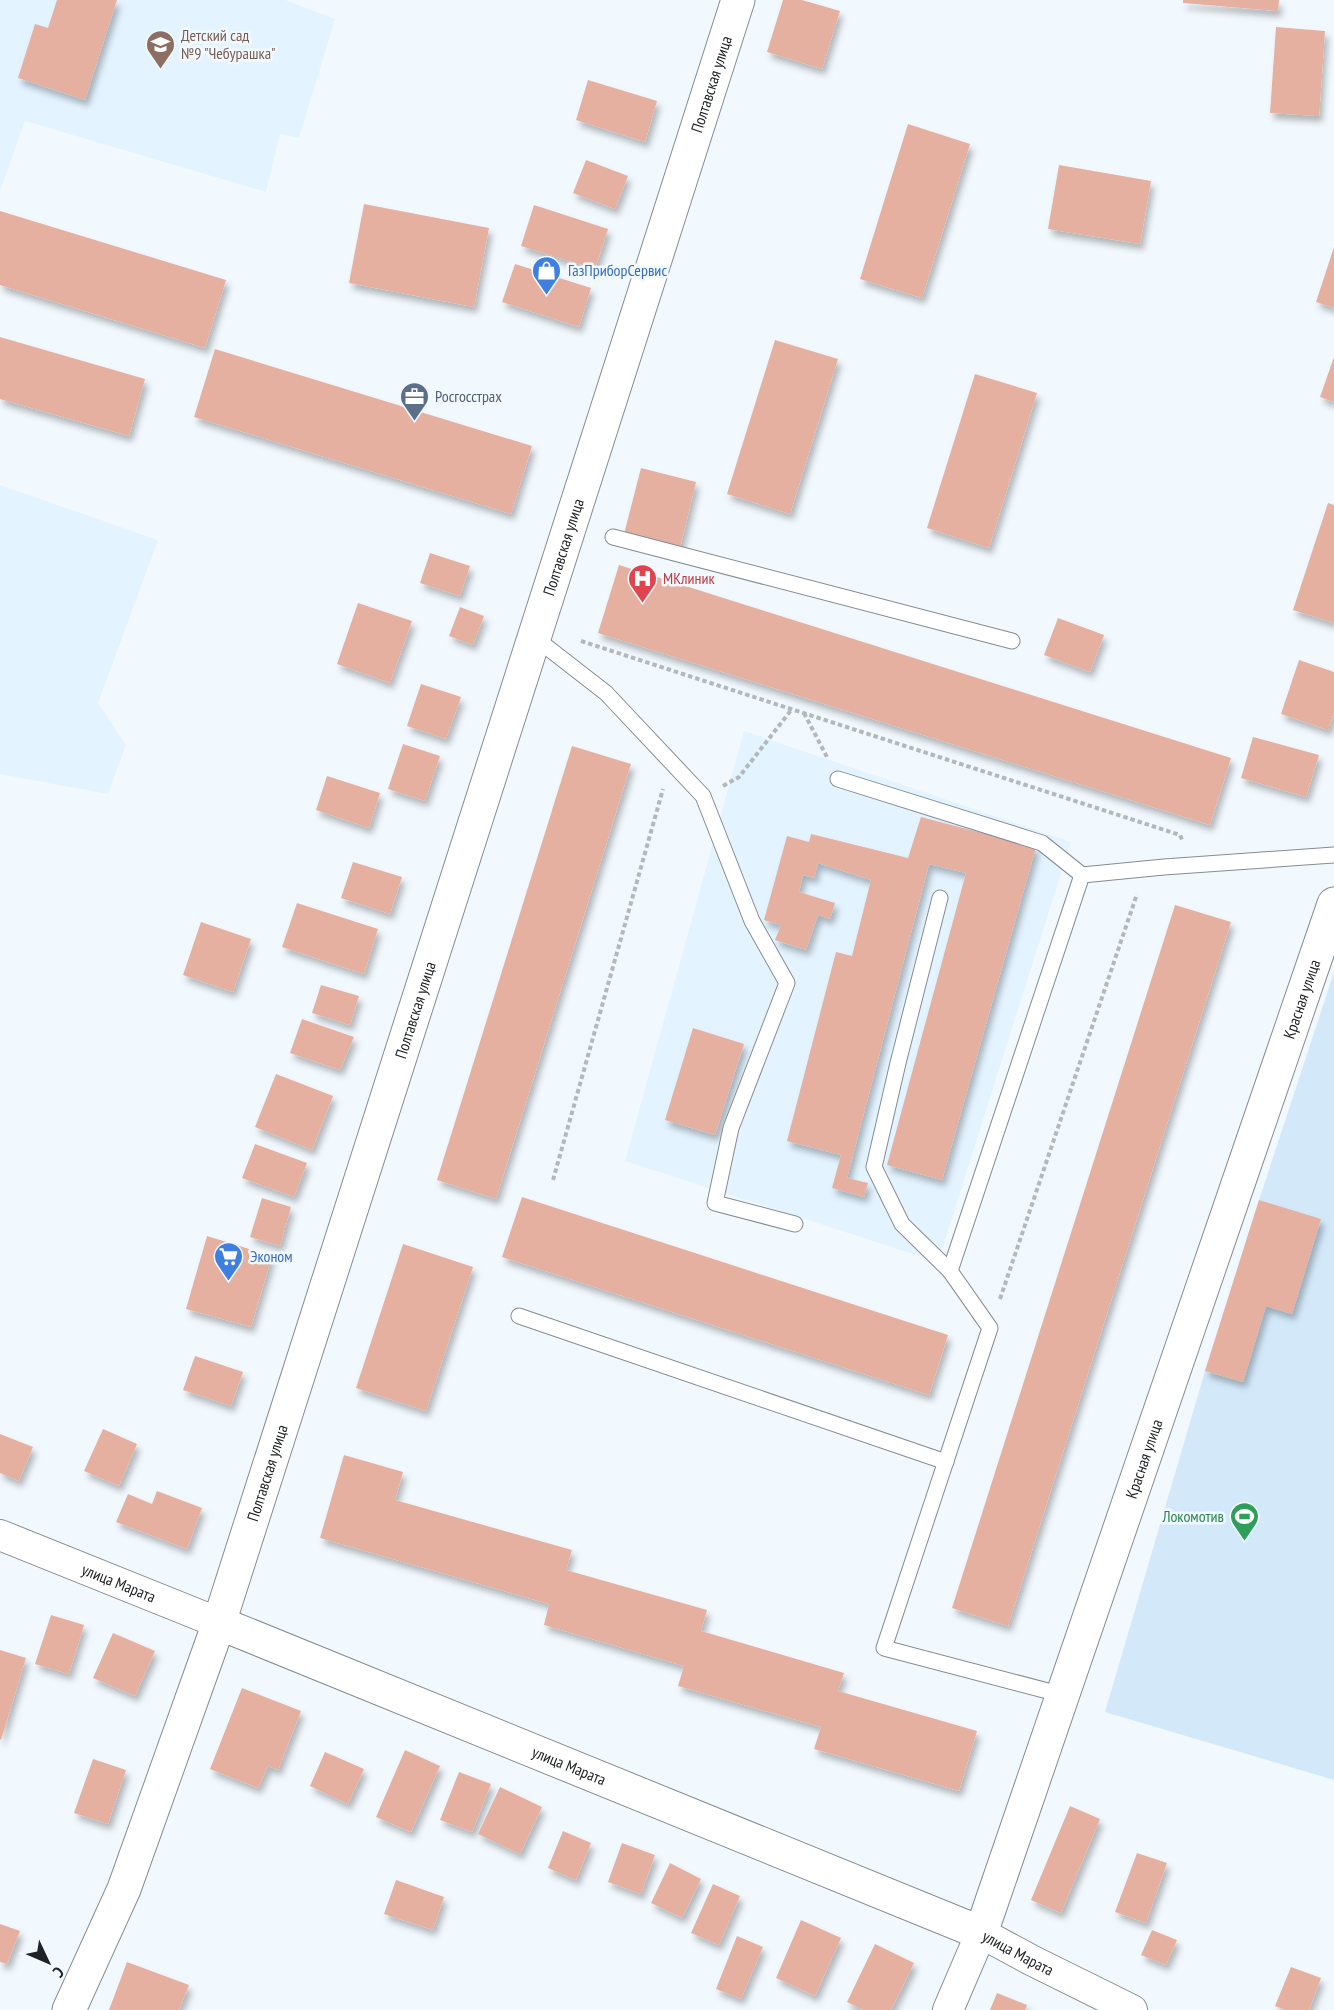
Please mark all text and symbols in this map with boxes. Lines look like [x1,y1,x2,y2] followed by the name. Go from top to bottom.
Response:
[181,25,276,63] place label: Детский сад №9 "Чебурашка"
[144,28,176,70] school or university icon: Детский сад №9 "Чебурашка"
[686,33,736,135] street label: Полтавская улица
[531,254,563,296] shop icon: ГазПриборСервис
[568,260,667,280] place label: ГазПриборСервис
[398,380,430,422] office icon: Росгосстрах
[435,386,502,406] place label: Росгосстрах
[538,496,588,598] street label: Полтавская улица
[626,562,658,604] hospital icon: МКлиник
[663,568,715,588] place label: МКлиник
[1279,957,1324,1041] street label: Красная улица
[390,959,440,1061] street label: Полтавская улица
[213,1240,245,1282] supermarket icon: Эконом
[250,1246,293,1266] place label: Эконом
[1121,1416,1167,1501] street label: Красная улица
[242,1422,292,1524] street label: Полтавская улица
[1229,1500,1261,1542] sports icon: Локомотив
[1161,1506,1224,1526] place label: Локомотив
[79,1559,159,1607] street label: улица Марата
[529,1742,609,1789] street label: улица Марата
[979,1926,1057,1980] street label: улица Марата
[18,1932,78,1992] north arrow
[49,1963,69,1982] text: С

